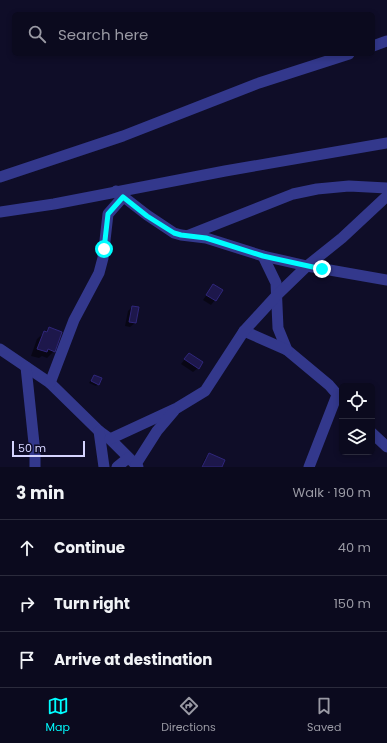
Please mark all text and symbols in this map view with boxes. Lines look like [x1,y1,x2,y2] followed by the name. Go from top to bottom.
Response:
[12,12,375,56] search box
[26,23,48,45] icon: search
[58,24,148,45] text: Search here
[95,240,113,258] route start
[313,260,331,278] route end
[339,383,375,455] map controls
[339,383,375,419] button: locate
[339,419,375,455] button: layers
[12,439,85,458] scale bar
[18,440,46,456] text: 50 m
[16,481,64,505] text: 3 min
[293,483,371,502] text: Walk · 190 m
[16,537,38,559] icon: ahead
[54,537,125,558] text: Continue
[338,538,371,557] text: 40 m
[16,593,38,615] icon: right
[54,593,130,614] text: Turn right
[334,594,371,613] text: 150 m
[16,649,38,671] icon: arrive
[54,649,212,670] text: Arrive at destination
[46,695,70,736] tab: Map
[161,695,216,736] tab: Directions
[307,695,341,736] tab: Saved

